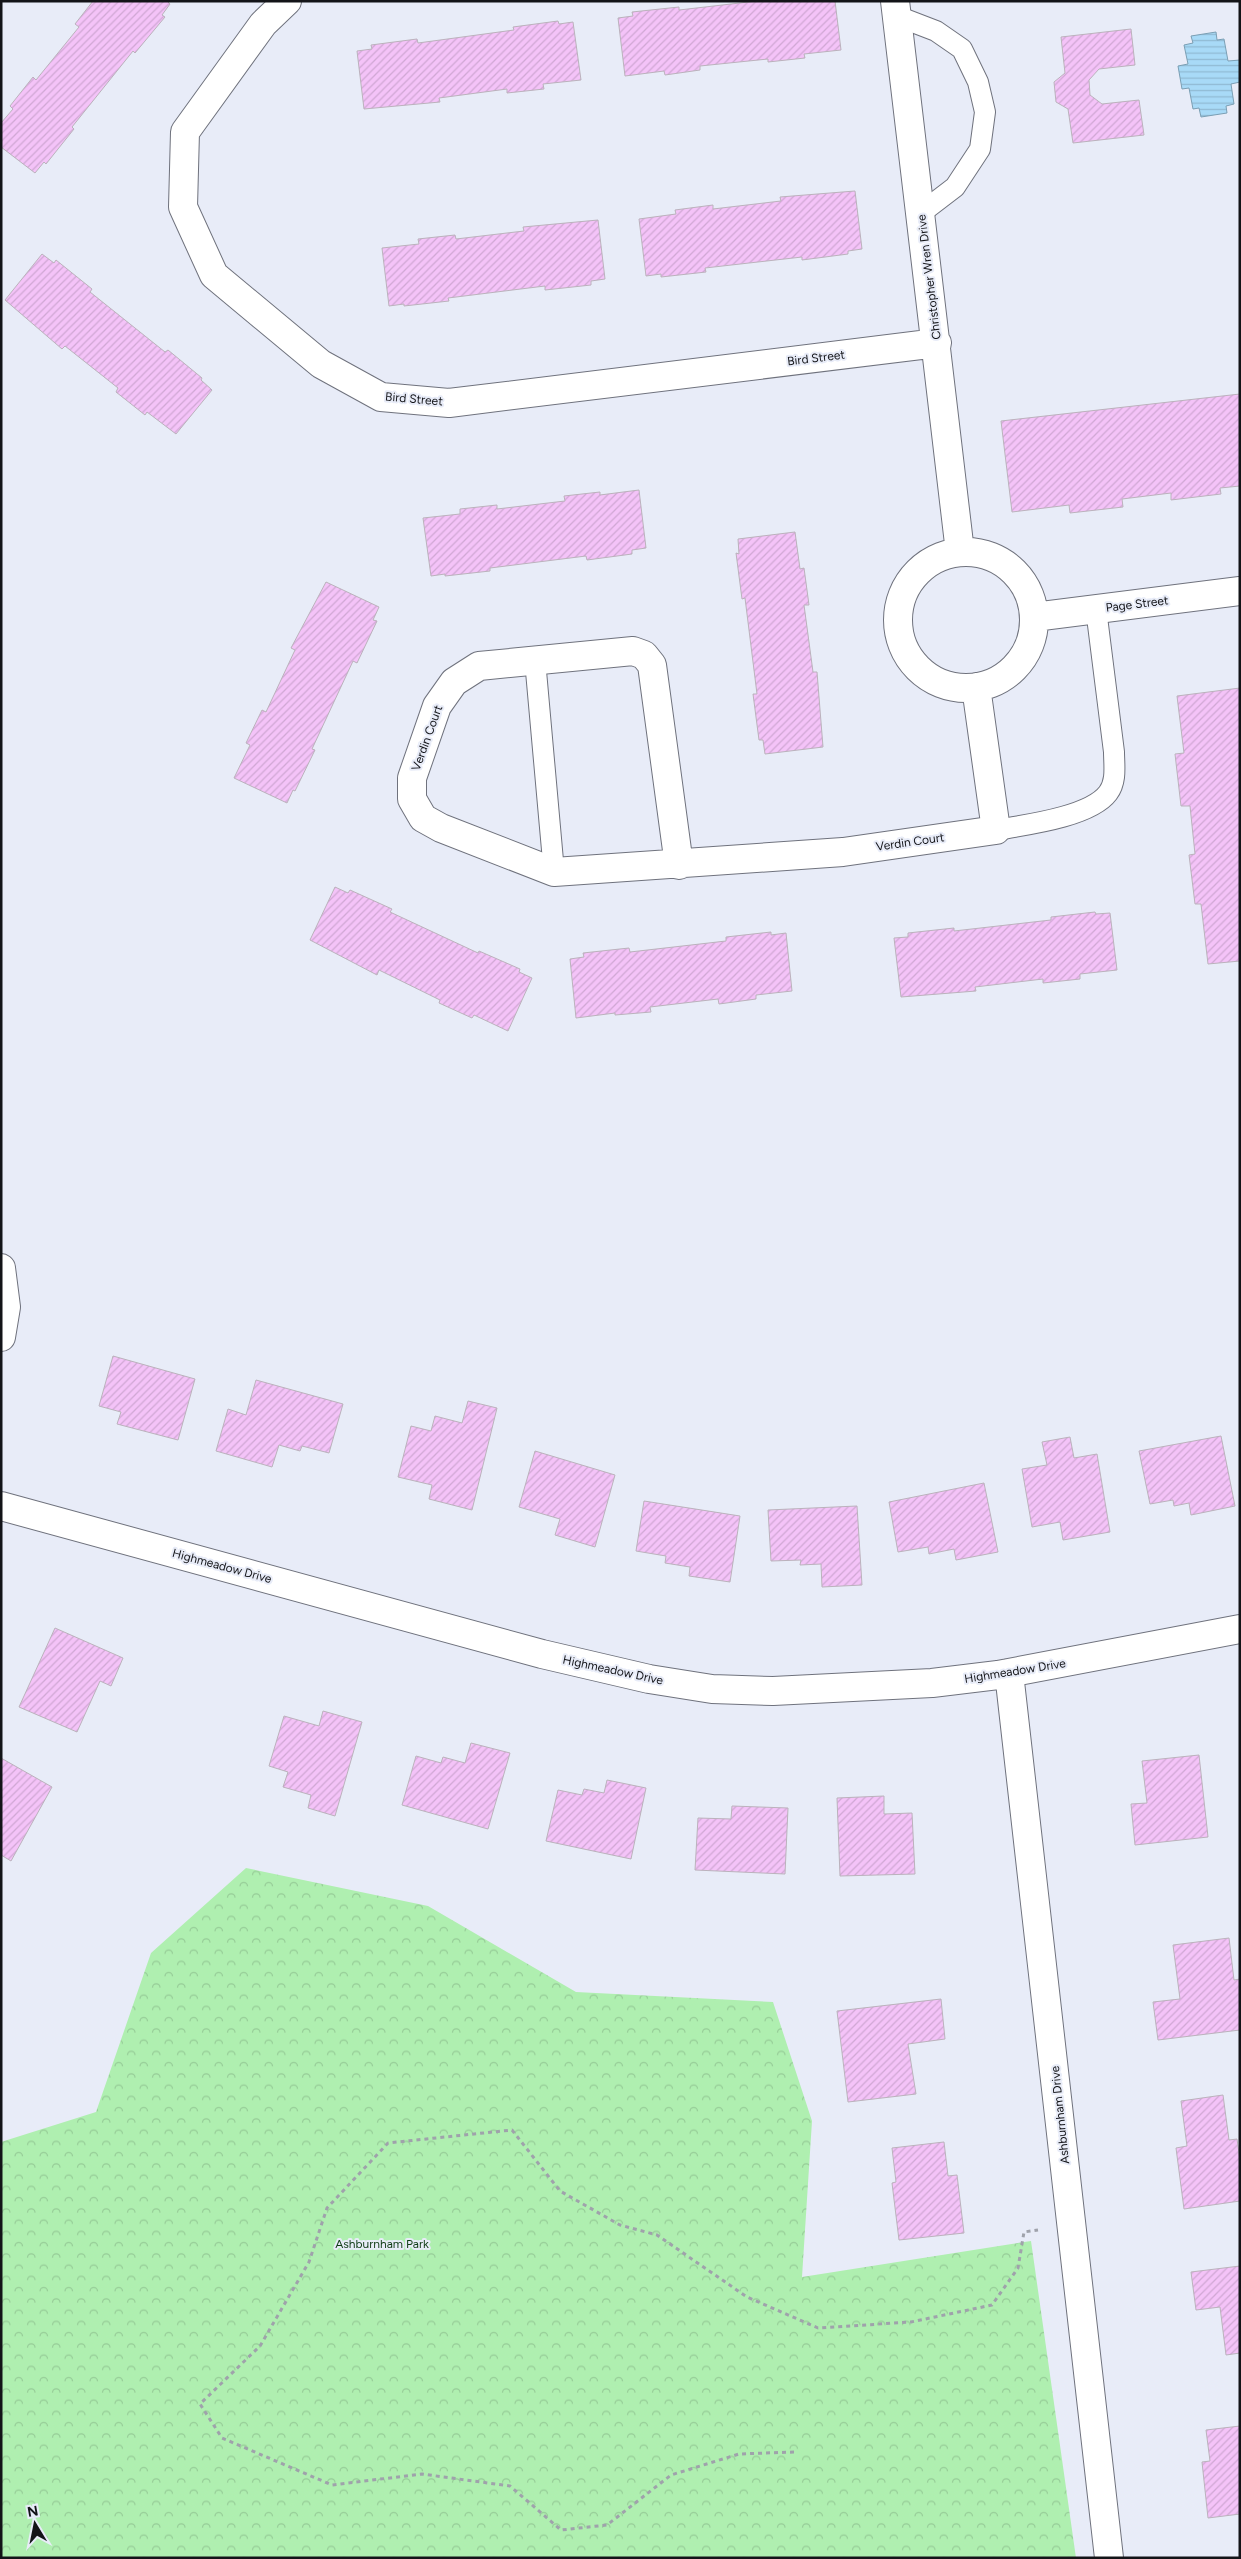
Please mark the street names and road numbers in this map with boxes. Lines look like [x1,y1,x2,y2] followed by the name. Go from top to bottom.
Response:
[914,213,944,340] street label: Christopher Wren Drive
[786,347,846,368] street label: Bird Street
[385,390,444,409] street label: Bird Street
[1105,593,1170,615] street label: Page Street
[409,703,446,773] street label: Verdin Court
[875,830,946,854] street label: Verdin Court
[171,1546,274,1586] street label: Highmeadow Drive
[561,1653,665,1688] street label: Highmeadow Drive
[963,1656,1067,1686] street label: Highmeadow Drive
[1048,2065,1072,2165] street label: Ashburnham Drive

